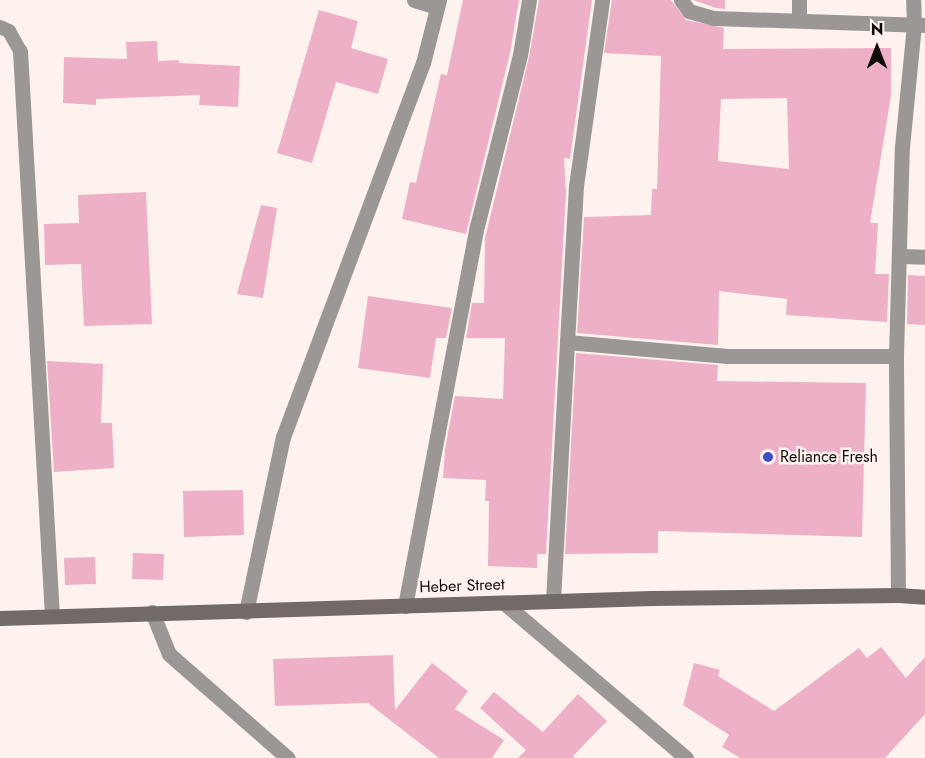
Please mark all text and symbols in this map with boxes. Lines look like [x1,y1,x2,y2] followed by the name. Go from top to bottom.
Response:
[847,18,907,78] north arrow
[871,18,883,41] text: N
[780,447,878,467] place label: Reliance Fresh
[761,450,775,464] marker: Reliance Fresh
[419,575,505,597] street label: Heber Street

